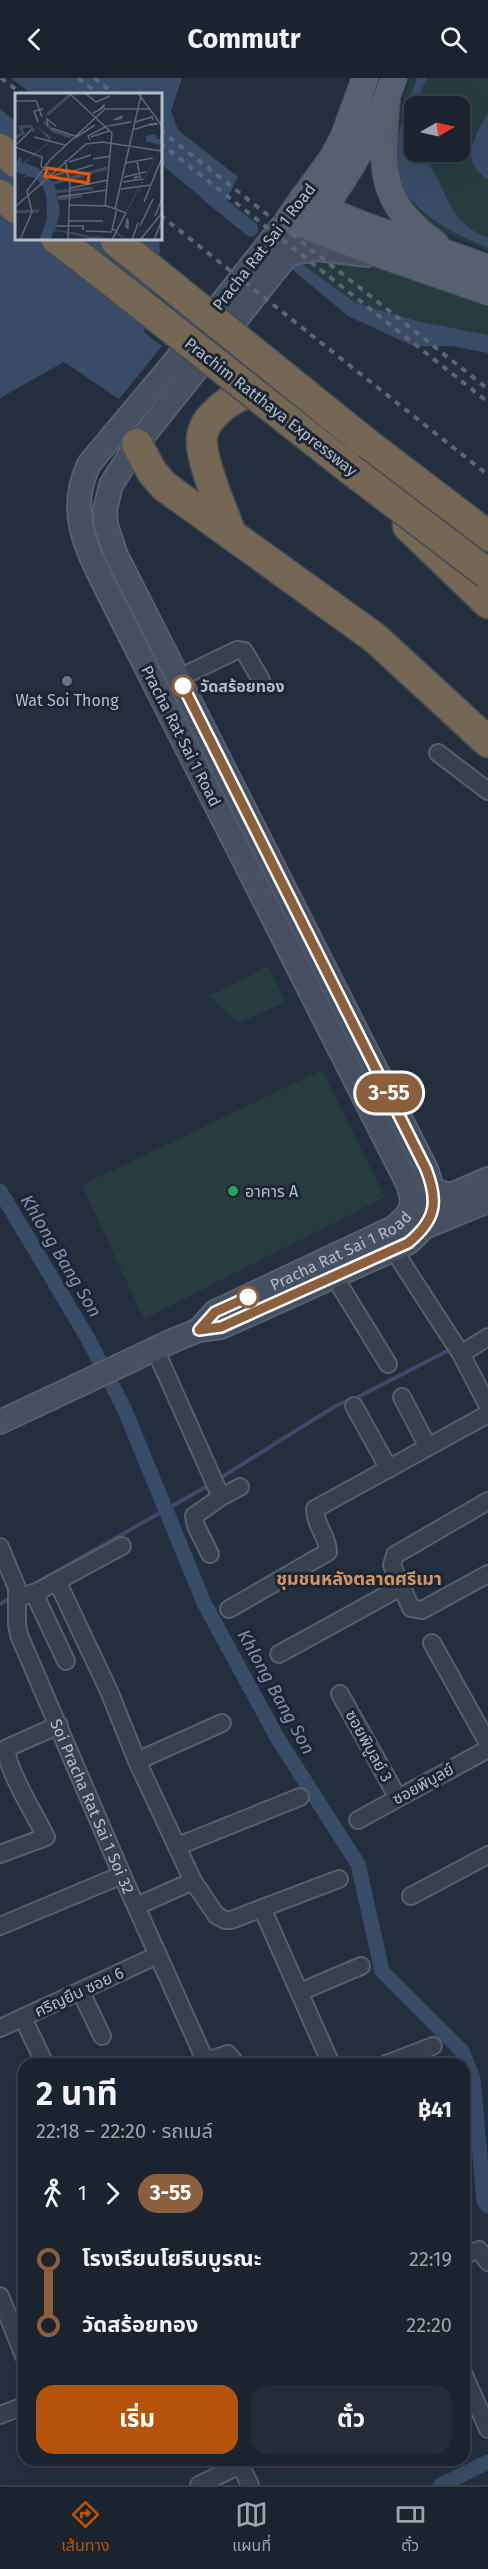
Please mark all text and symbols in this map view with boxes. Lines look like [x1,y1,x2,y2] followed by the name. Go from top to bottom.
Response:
[18,23,51,56] icon: back
[187,23,301,55] text: Commutr
[437,23,470,56] icon: search
[15,93,162,240] inset map
[404,96,470,162] north arrow
[404,96,470,162] map controls
[209,180,319,314] street label: Pracha Rat Sai 1 Road
[181,334,361,480] street label: Prachim Ratthaya Expressway
[137,662,225,810] street label: Pracha Rat Sai 1 Road
[60,674,74,688] marker: Wat Soi Thong
[172,675,194,697] marker: วัดสร้อยทอง
[200,677,285,696] place label: วัดสร้อยทอง
[16,691,119,710] place label: Wat Soi Thong
[347,1074,431,1112] line badge: 3-55
[368,1080,410,1106] text: 3-55
[245,1182,299,1201] place label: อาคาร A
[226,1184,240,1198] marker: อาคาร A
[16,1191,106,1321] water label: Khlong Bang Son
[267,1207,415,1294] street label: Pracha Rat Sai 1 Road
[237,1286,259,1308] unlabelled marker
[276,1568,442,1590] district label: ชุมชนหลังตลาดศรีเมา
[233,1626,319,1758] water label: Khlong Bang Son
[341,1707,397,1785] street label: ซอยพิบูลย์ 3
[47,1716,139,1897] street label: Soi Pracha Rat Sai 1 Soi 32
[389,1759,457,1809] street label: ซอยพิบูลย์
[31,1963,127,2021] street label: ศริญยืน ซอย 6
[36,2074,118,2114] text: 2 นาที
[418,2096,452,2123] text: ฿41
[36,2119,213,2143] text: 22:18 – 22:20 · รถเมล์
[36,2177,69,2210] icon: walk
[96,2177,129,2210] icon: forward
[150,2180,191,2206] text: 3-55
[78,2181,87,2205] text: 1
[82,2245,262,2272] text: โรงเรียนโยธินบูรณะ
[409,2247,452,2271] text: 22:19
[82,2311,198,2338] text: วัดสร้อยทอง
[406,2313,452,2337] text: 22:20
[36,2385,238,2454] button: เริ่ม
[250,2385,452,2454] button: ตั๋ว
[61,2498,110,2558] tab: เส้นทาง
[232,2498,271,2558] tab: แผนที่
[394,2498,427,2558] tab: ตั๋ว

